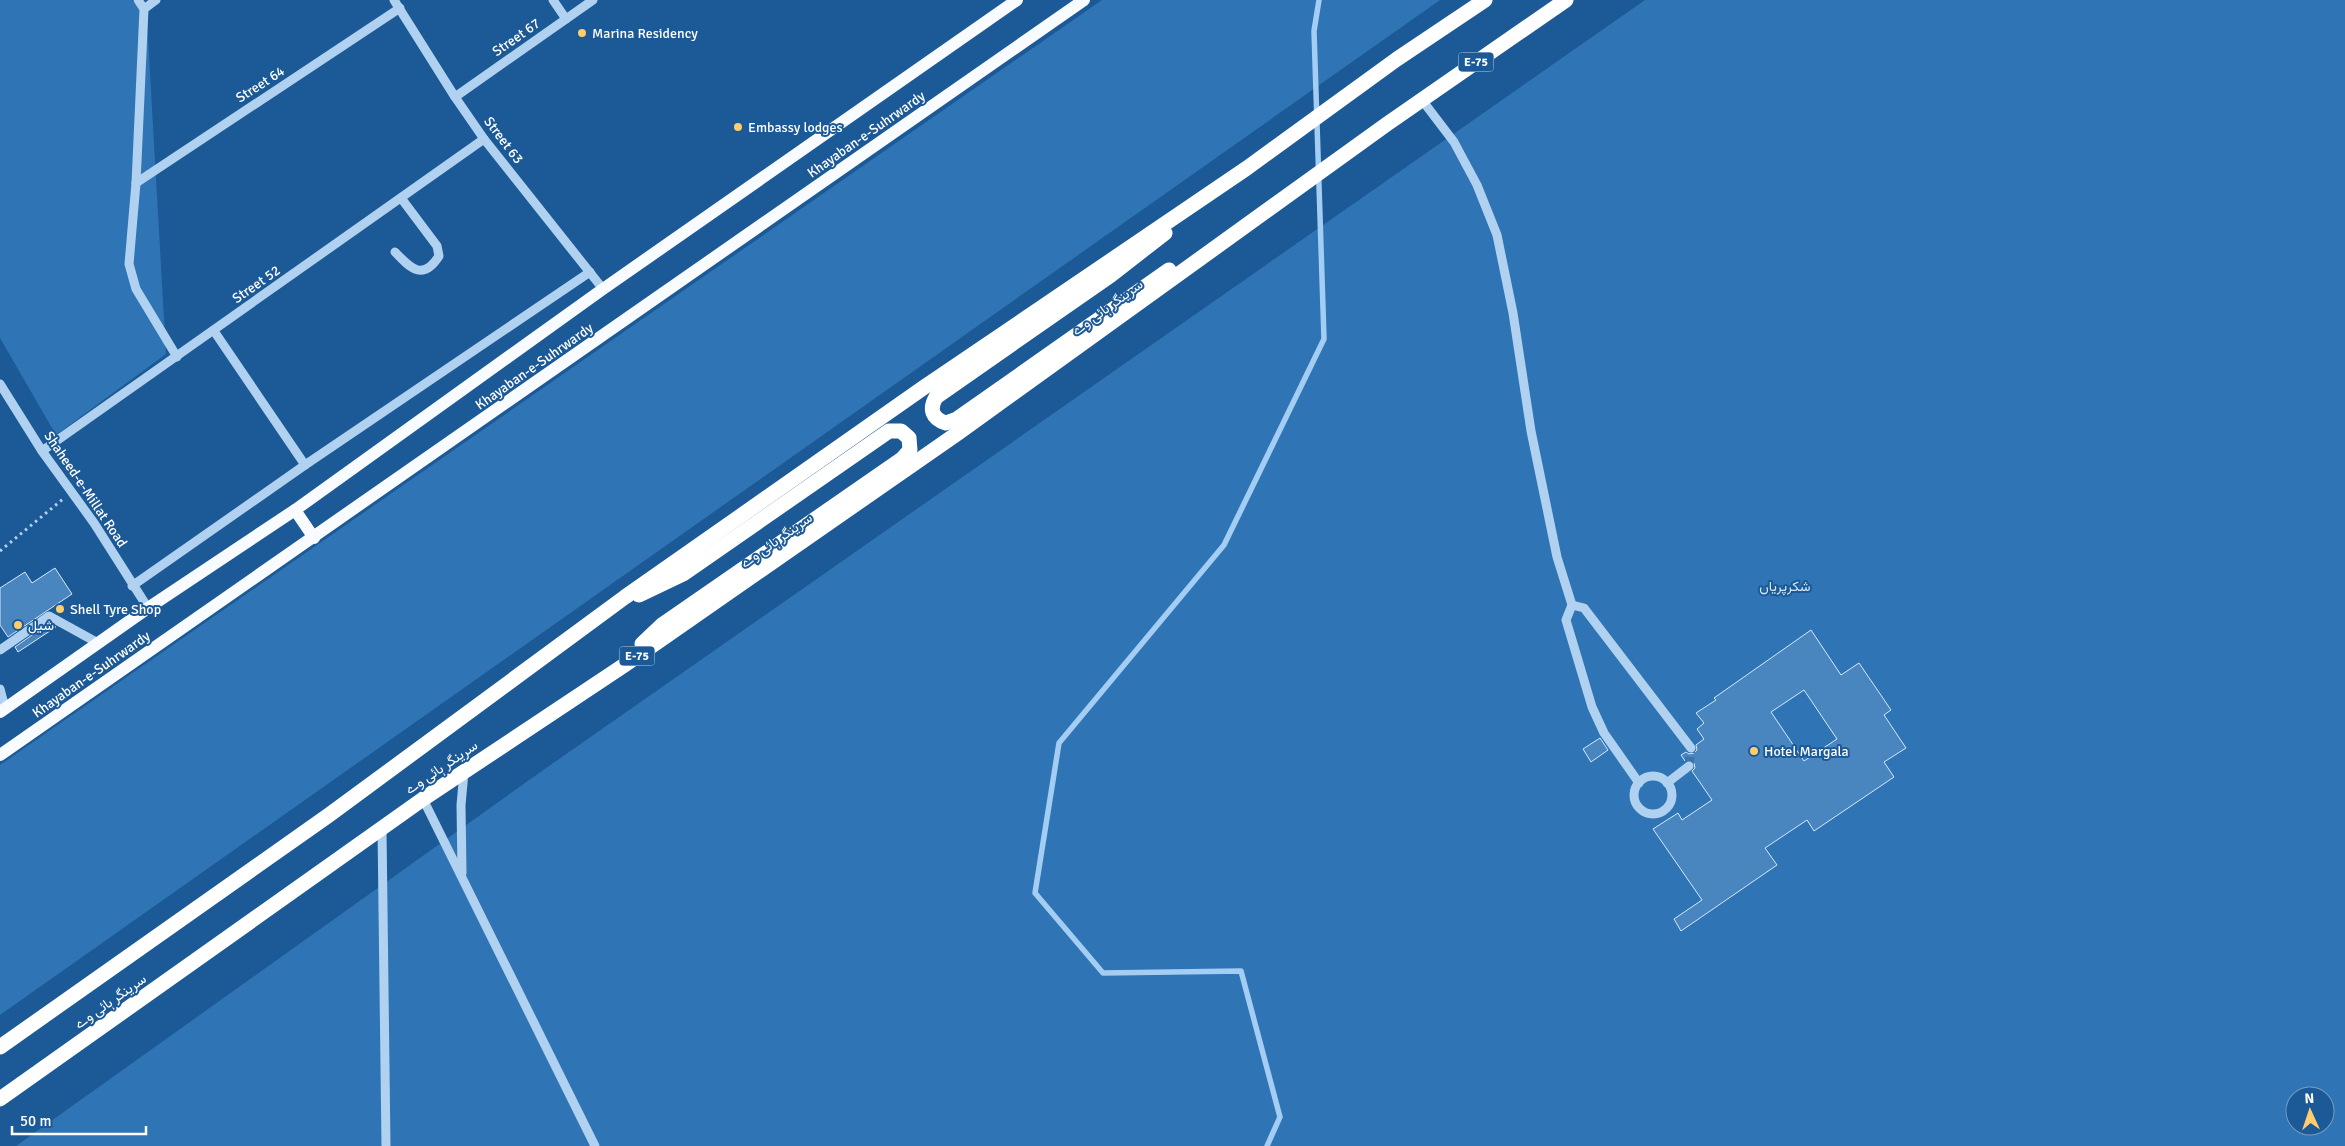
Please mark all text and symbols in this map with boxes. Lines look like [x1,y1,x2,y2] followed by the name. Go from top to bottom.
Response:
[489,15,544,60] street label: Street 67
[592,25,698,42] place label: Marina Residency
[576,27,588,39] marker: Marina Residency
[1458,52,1494,72] road number: E-75
[233,62,288,106] street label: Street 64
[804,87,929,181] street label: Khayaban-e-Suhrwardy
[480,113,527,167] street label: Street 63
[748,119,843,136] place label: Embassy lodges
[732,121,744,133] marker: Embassy lodges
[229,262,284,307] street label: Street 52
[1068,276,1147,340] street label: سرینگر ہائی وے
[472,319,597,413] street label: Khayaban-e-Suhrwardy
[40,428,131,551] street label: Shaheed-e-Millat Road
[737,509,816,572] street label: سرینگر ہائی وے
[1759,578,1811,596] park label: شکرپریاں
[70,601,161,618] place label: Shell Tyre Shop
[54,603,66,615] marker: Shell Tyre Shop
[28,617,54,634] place label: شیل
[12,619,24,631] marker: شیل
[29,627,154,721] street label: Khayaban-e-Suhrwardy
[620,646,654,666] road number: E-75
[402,737,481,799] street label: سرینگر ہائی وے
[1764,743,1849,760] place label: Hotel Margala
[1748,745,1760,757] marker: Hotel Margala
[71,970,150,1033] street label: سرینگر ہائی وے
[2285,1086,2335,1136] north arrow
[2304,1090,2315,1107] text: N
[12,1104,146,1136] scale bar
[20,1112,51,1130] text: 50 m

